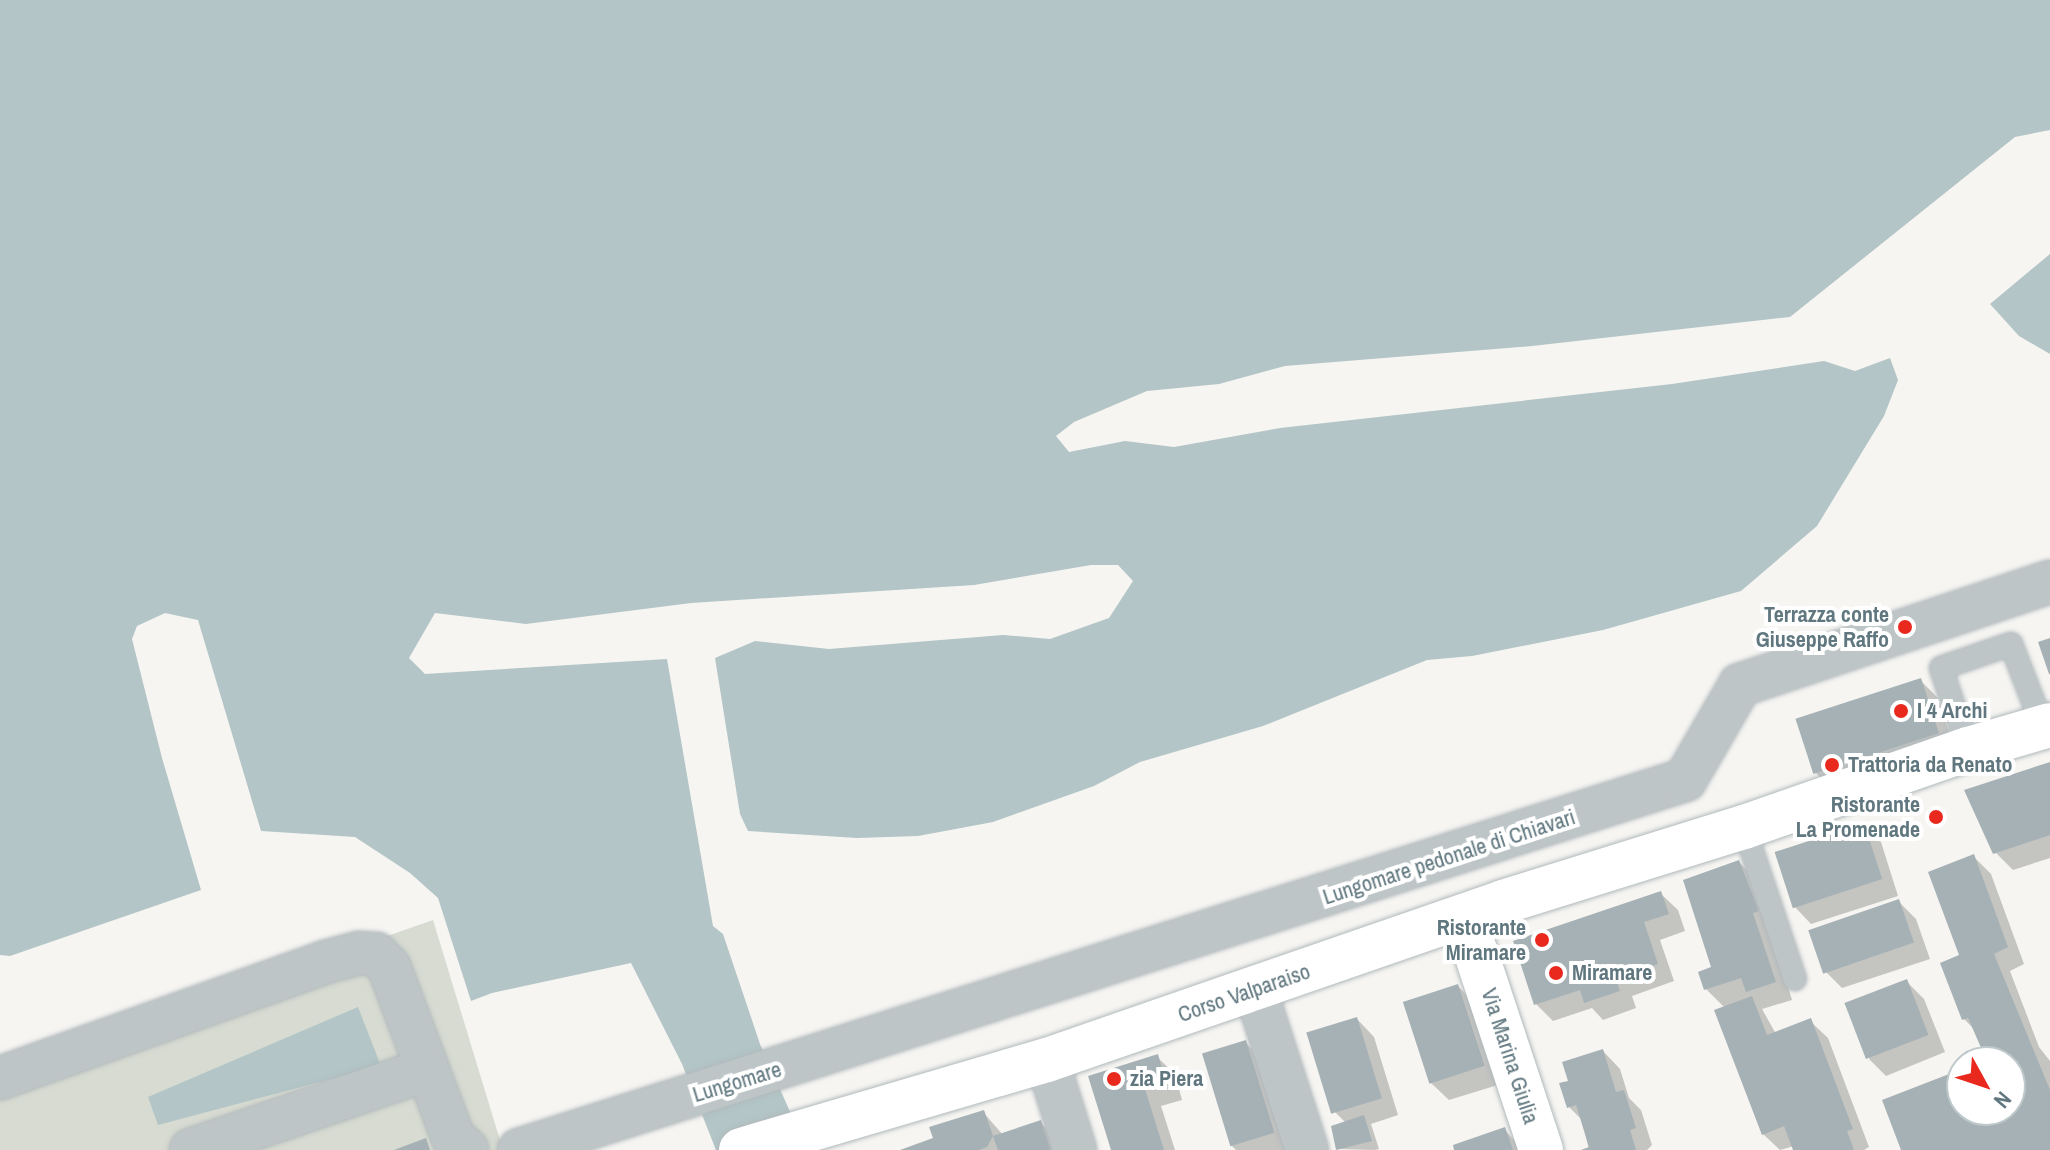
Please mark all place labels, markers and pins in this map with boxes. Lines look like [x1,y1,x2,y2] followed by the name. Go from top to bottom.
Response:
[1756,601,1889,652] place label: Terrazza conte Giuseppe Raffo
[1896,618,1914,636] marker: Terrazza conte Giuseppe Raffo
[1917,698,1988,724] place label: I 4 Archi
[1892,702,1910,720] marker: I 4 Archi
[1848,752,2012,778] place label: Trattoria da Renato
[1823,756,1841,774] marker: Trattoria da Renato
[1796,791,1920,842] place label: Ristorante La Promenade
[1927,808,1945,826] marker: Ristorante La Promenade
[1437,914,1526,966] place label: Ristorante Miramare
[1533,931,1551,949] marker: Ristorante Miramare
[1572,960,1652,986] place label: Miramare
[1547,964,1565,982] marker: Miramare
[1130,1066,1203,1092] place label: zia Piera
[1105,1070,1123,1088] marker: zia Piera

